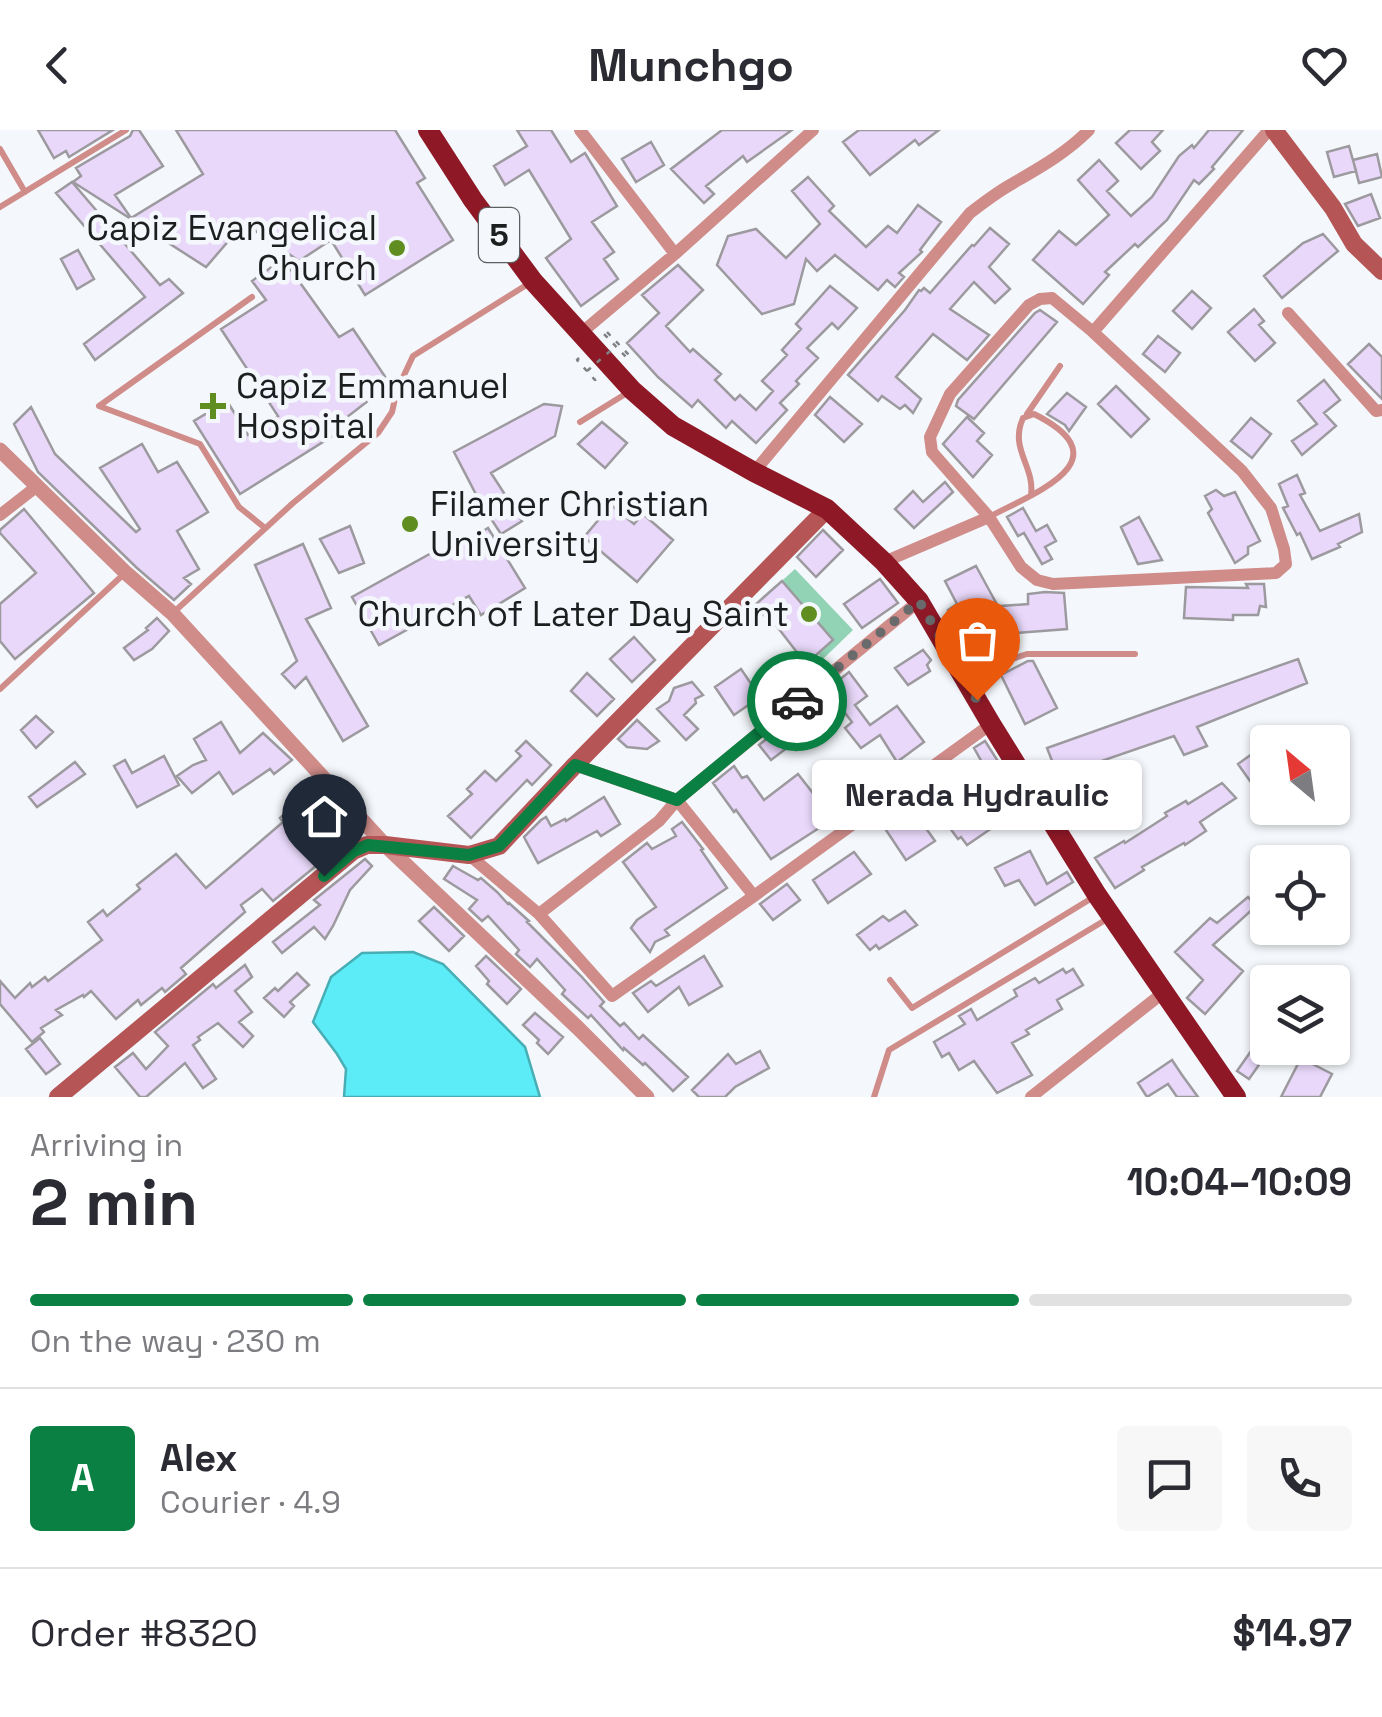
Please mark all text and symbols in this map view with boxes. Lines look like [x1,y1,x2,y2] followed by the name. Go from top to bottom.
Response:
[588,37,794,94] text: Munchgo
[30,38,85,93] icon: back
[1297,38,1352,93] icon: heart
[86,206,377,290] place label: Capiz Evangelical Church
[479,208,519,262] road number: 5
[386,237,408,259] marker: Capiz Evangelical Church
[236,364,509,448] place label: Capiz Emmanuel Hospital
[200,393,226,419] marker: Capiz Emmanuel Hospital
[430,482,709,566] place label: Filamer Christian University
[399,513,421,535] marker: Filamer Christian University
[358,592,789,636] place label: Church of Later Day Saint
[935,598,1020,701] pin
[798,603,820,625] marker: Church of Later Day Saint
[950,613,1005,668] icon: bag
[747,651,847,751] courier
[770,674,825,729] icon: car
[1250,725,1350,825] north arrow
[1250,725,1350,1065] map controls
[812,760,1142,830] callout: Nerada Hydraulic
[282,774,367,877] pin
[845,775,1109,815] text: Nerada Hydraulic
[297,789,352,844] icon: home
[1250,845,1350,945] button: locate
[1250,965,1350,1065] button: layers
[30,1125,183,1165] text: Arriving in
[1127,1158,1352,1206] text: 10:04–10:09
[30,1161,198,1244] text: 2 min
[30,1321,321,1361] text: On the way · 230 m
[1117,1426,1222,1531] button: chat
[1247,1426,1352,1531] button: phone
[160,1434,237,1482] text: Alex
[70,1454,95,1502] text: A
[160,1482,341,1522] text: Courier · 4.9
[30,1609,258,1657] text: Order #8320
[1233,1609,1352,1657] text: $14.97

